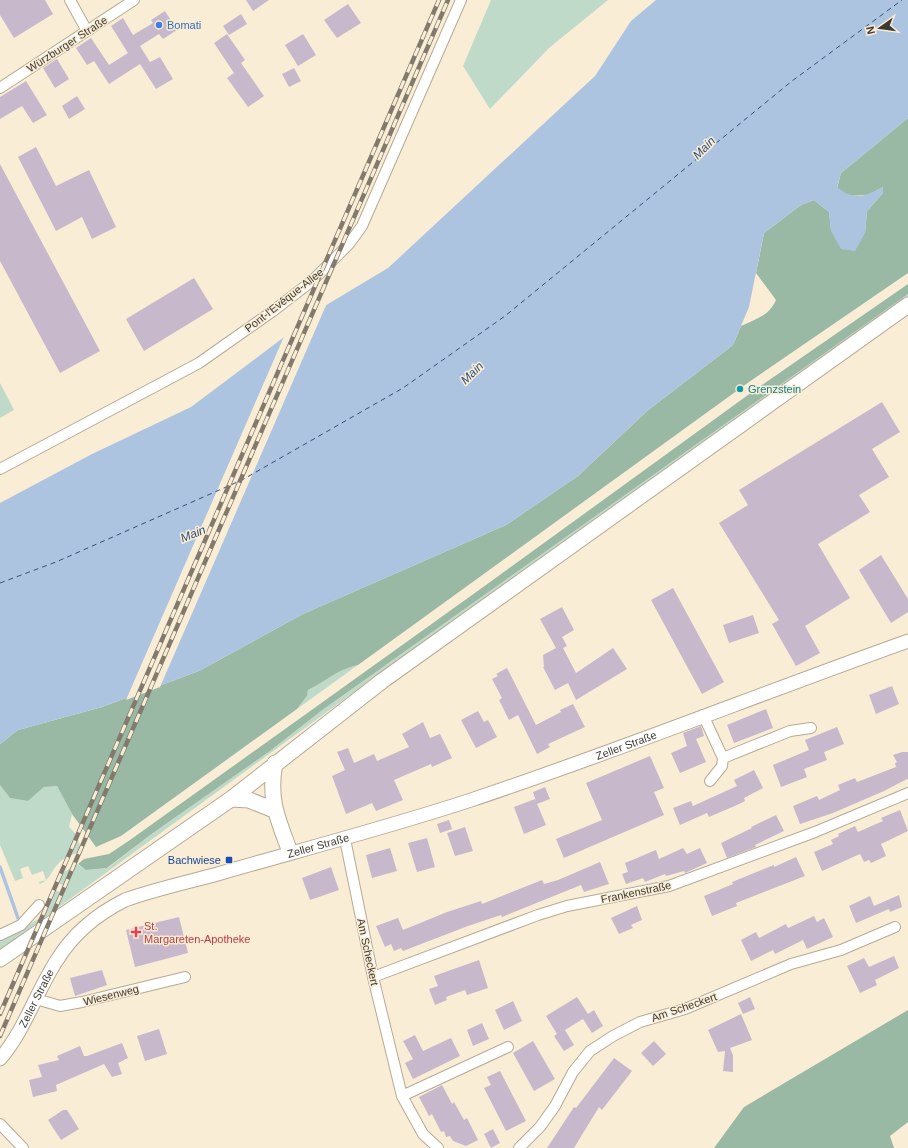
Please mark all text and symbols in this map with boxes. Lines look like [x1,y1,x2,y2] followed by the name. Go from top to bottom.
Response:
[860,8,900,48] north arrow
[25,13,109,75] street label: Würzburger Straße
[167,19,201,31] place label: Bomati
[154,20,164,30] marker: Bomati
[864,25,877,36] text: N
[690,134,718,162] water label: Main
[242,266,326,334] street label: Pont-l'Evêque-Allee
[458,359,486,387] water label: Main
[748,383,801,395] place label: Grenzstein
[735,384,745,394] marker: Grenzstein
[178,523,208,545] water label: Main
[594,729,658,762] street label: Zeller Straße
[286,831,350,860] street label: Zeller Straße
[168,854,221,866] place label: Bachwiese
[224,855,234,865] marker: Bachwiese
[600,879,672,905] street label: Frankenstraße
[355,917,381,987] street label: Am Scheckert
[144,920,250,945] place label: St. Margareten-Apotheke
[131,927,141,937] marker: St. Margareten-Apotheke
[16,967,56,1029] street label: Zeller Straße
[82,982,140,1008] street label: Wiesenweg
[650,990,718,1024] street label: Am Scheckert

